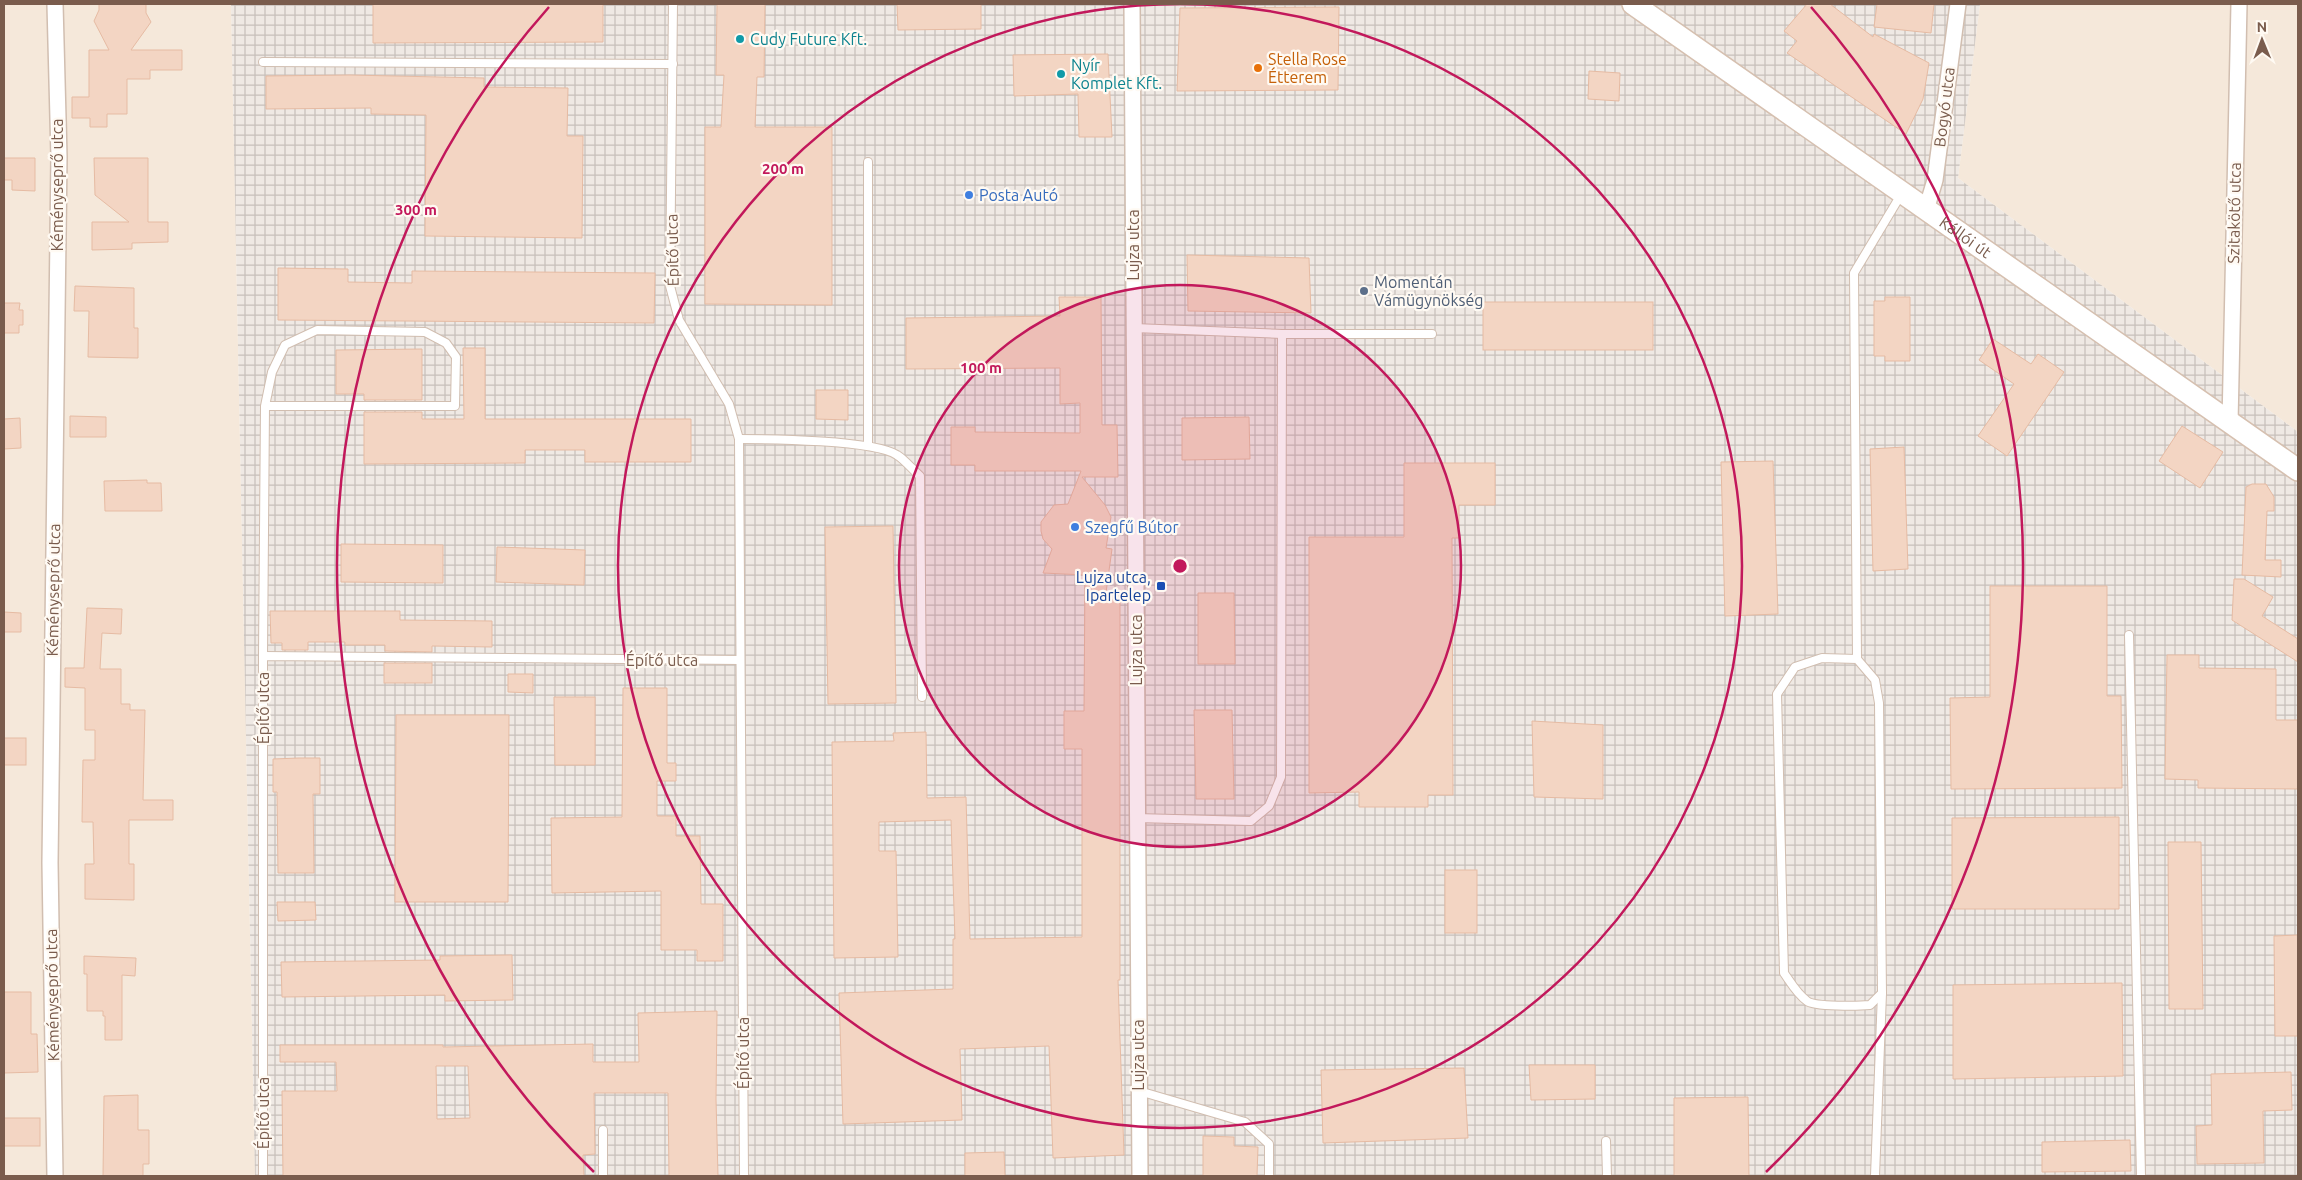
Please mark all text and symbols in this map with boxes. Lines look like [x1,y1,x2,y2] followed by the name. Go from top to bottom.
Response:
[2237,15,2287,65] north arrow
[2256,19,2267,35] text: N
[750,30,867,48] place label: Cudy Future Kft.
[734,33,746,45] marker: Cudy Future Kft.
[1268,50,1347,86] place label: Stella Rose Étterem
[1071,56,1162,92] place label: Nyír Komplet Kft.
[1252,62,1264,74] marker: Stella Rose Étterem
[1930,66,1958,148] street label: Bogyó utca
[1055,68,1067,80] marker: Nyír Komplet Kft.
[48,119,66,251] street label: Kéményseprő utca
[762,160,804,177] text: 200 m
[2224,162,2244,264] street label: Szitakötő utca
[979,186,1058,204] place label: Posta Autó
[963,189,975,201] marker: Posta Autó
[395,201,437,218] text: 300 m
[1124,209,1142,281] street label: Lujza utca
[1936,213,1995,262] street label: Kállói út
[660,214,682,286] street label: Építő utca
[1374,273,1484,309] place label: Momentán Vámügynökség
[1358,285,1370,297] marker: Momentán Vámügynökség
[960,359,1002,376] text: 100 m
[1085,518,1179,536] place label: Szegfű Bútor
[1069,521,1081,533] marker: Szegfű Bútor
[43,523,63,657] street label: Kéményseprő utca
[1171,557,1189,575] centre of rings
[1076,568,1151,604] place label: Lujza utca, Ipartelep
[1155,580,1167,592] marker: Lujza utca, Ipartelep
[1127,614,1145,686] street label: Lujza utca
[626,649,698,669] street label: Építő utca
[252,672,272,744] street label: Építő utca
[42,928,62,1062] street label: Kéményseprő utca
[732,1017,752,1089] street label: Építő utca
[1129,1019,1147,1091] street label: Lujza utca
[252,1077,272,1149] street label: Építő utca

